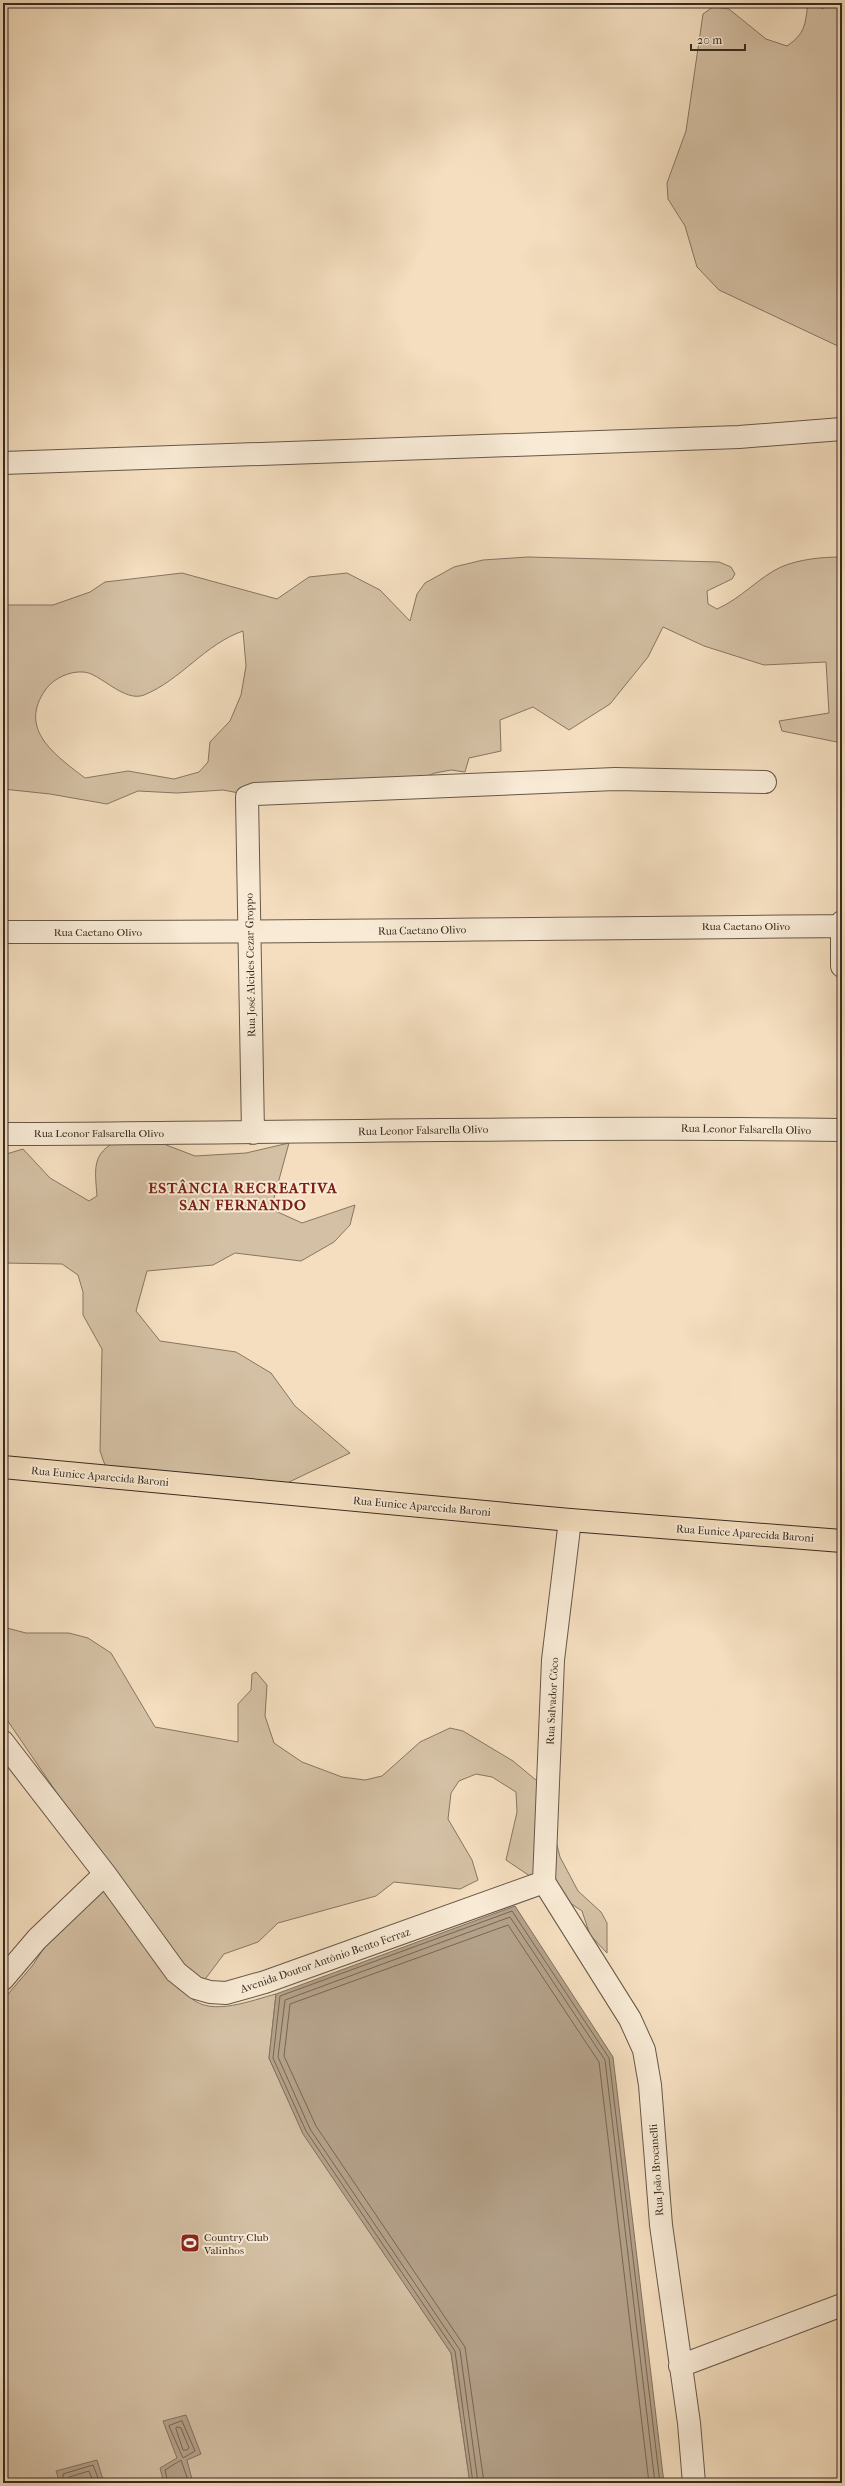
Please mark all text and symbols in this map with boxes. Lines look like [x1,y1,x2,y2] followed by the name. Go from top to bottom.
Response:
[691,26,745,52] scale bar
[697,33,722,47] text: 20 m
[243,892,258,1037] street label: Rua José Alcides Cezar Groppo
[702,920,791,933] street label: Rua Caetano Olivo
[378,923,467,938] street label: Rua Caetano Olivo
[54,926,143,939] street label: Rua Caetano Olivo
[681,1122,812,1137] street label: Rua Leonor Falsarella Olivo
[358,1123,489,1138] street label: Rua Leonor Falsarella Olivo
[34,1127,165,1140] street label: Rua Leonor Falsarella Olivo
[148,1179,338,1214] district label: ESTÂNCIA RECREATIVA SAN FERNANDO
[30,1464,170,1489] street label: Rua Eunice Aparecida Baroni
[352,1494,492,1519] street label: Rua Eunice Aparecida Baroni
[676,1522,815,1545] street label: Rua Eunice Aparecida Baroni
[544,1657,561,1745] street label: Rua Salvador Côco
[238,1925,412,1996] street label: Avenida Doutor Antônio Bento Ferraz
[647,2123,666,2216] street label: Rua João Brocanelli
[203,2231,269,2257] place label: Country Club Valinhos
[179,2232,201,2254] sports icon: Country Club Valinhos

